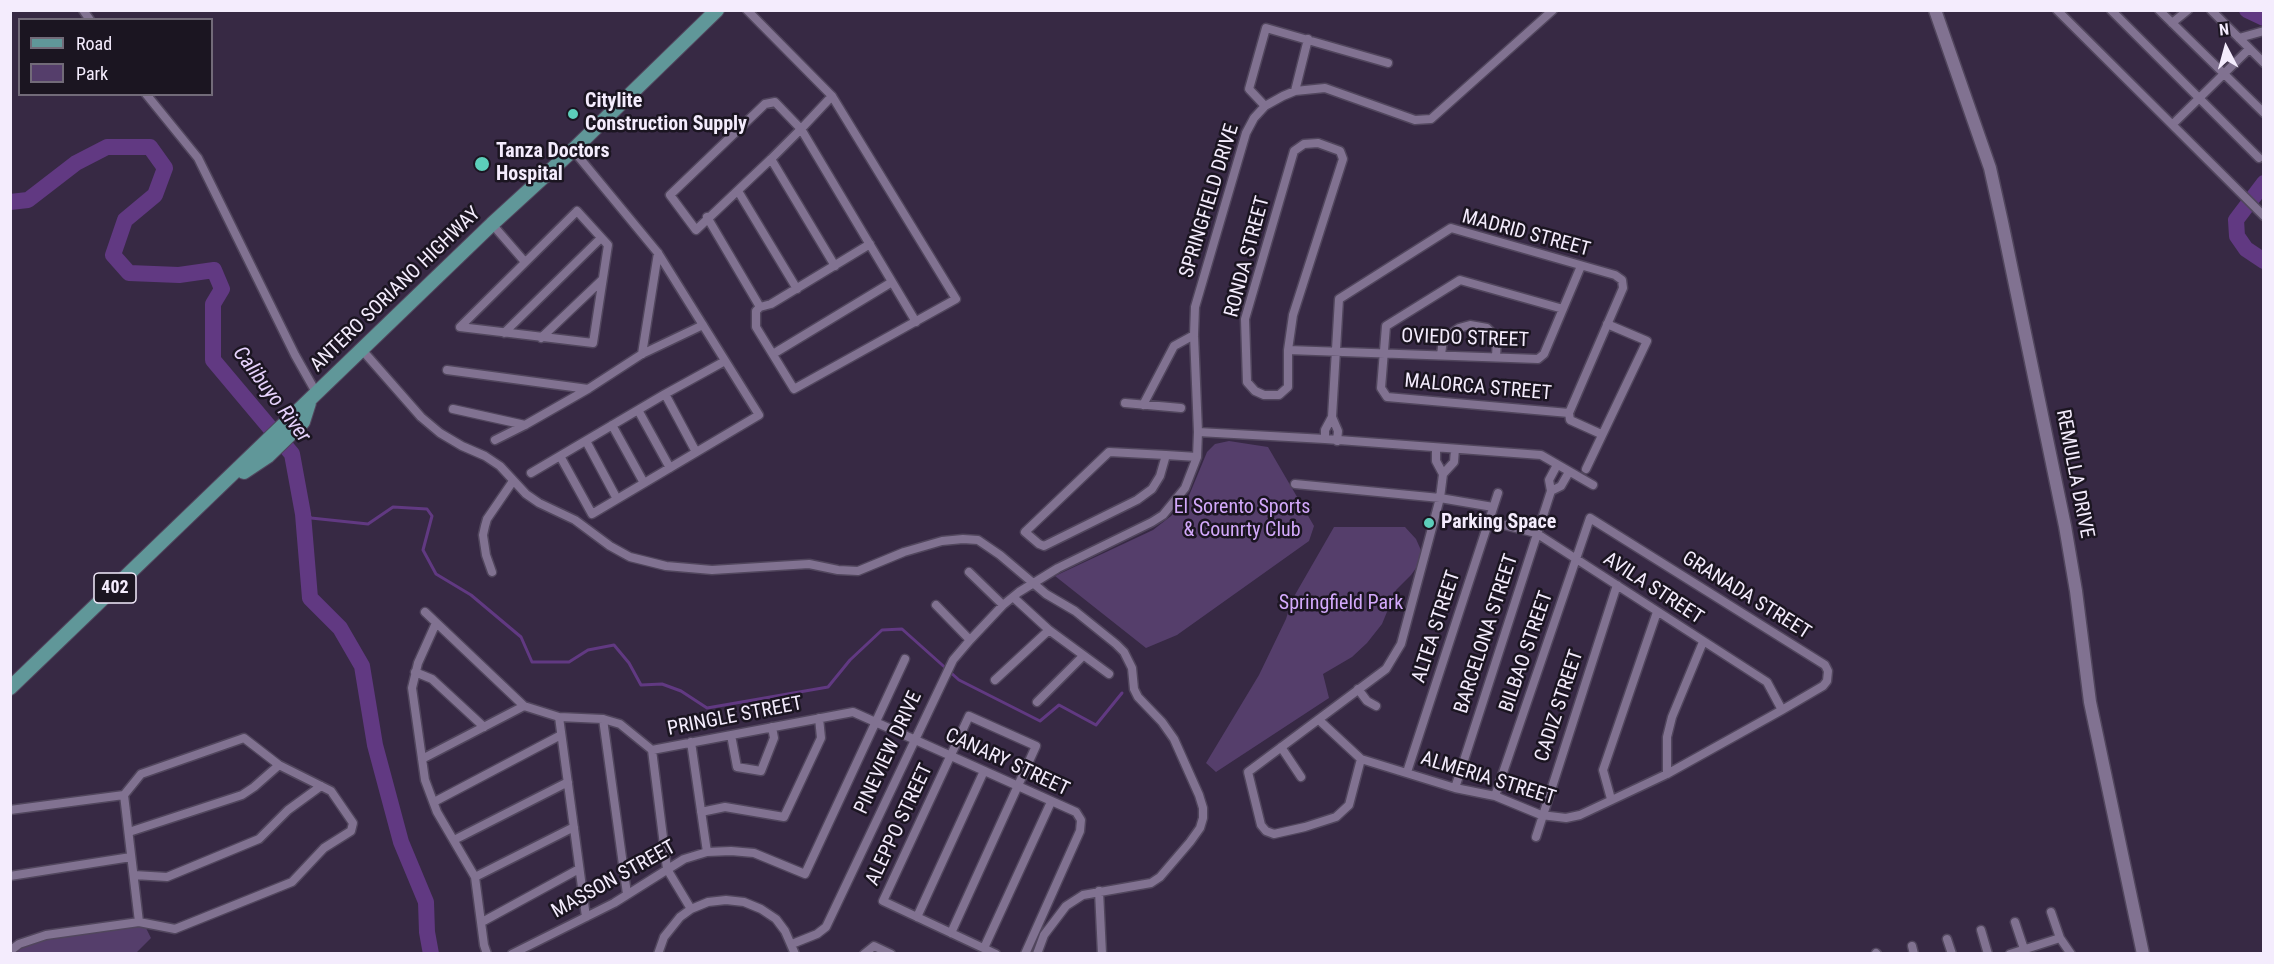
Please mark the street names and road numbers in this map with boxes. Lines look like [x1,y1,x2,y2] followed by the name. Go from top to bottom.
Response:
[1175,121,1245,281] street label: SPRINGFIELD DRIVE
[1220,194,1276,320] street label: RONDA STREET
[306,202,486,378] street label: ANTERO SORIANO HIGHWAY
[1459,205,1593,263] street label: MADRID STREET
[1401,325,1529,353] street label: OVIEDO STREET
[1403,370,1553,406] street label: MALORCA STREET
[2050,408,2098,540] street label: REMULLA DRIVE
[1677,547,1815,645] street label: GRANADA STREET
[1598,548,1708,630] street label: AVILA STREET
[1450,551,1524,717] street label: BARCELONA STREET
[1408,568,1466,686] street label: ALTEA STREET
[94,573,136,603] road number: 402
[1495,588,1559,716] street label: BILBAO STREET
[1531,647,1589,765] street label: CADIZ STREET
[850,688,928,818] street label: PINEVIEW DRIVE
[666,692,804,742] street label: PRINGLE STREET
[941,724,1073,802] street label: CANARY STREET
[1418,747,1558,811] street label: ALMERIA STREET
[861,760,939,890] street label: ALEPPO STREET
[548,836,680,924] street label: MASSON STREET

